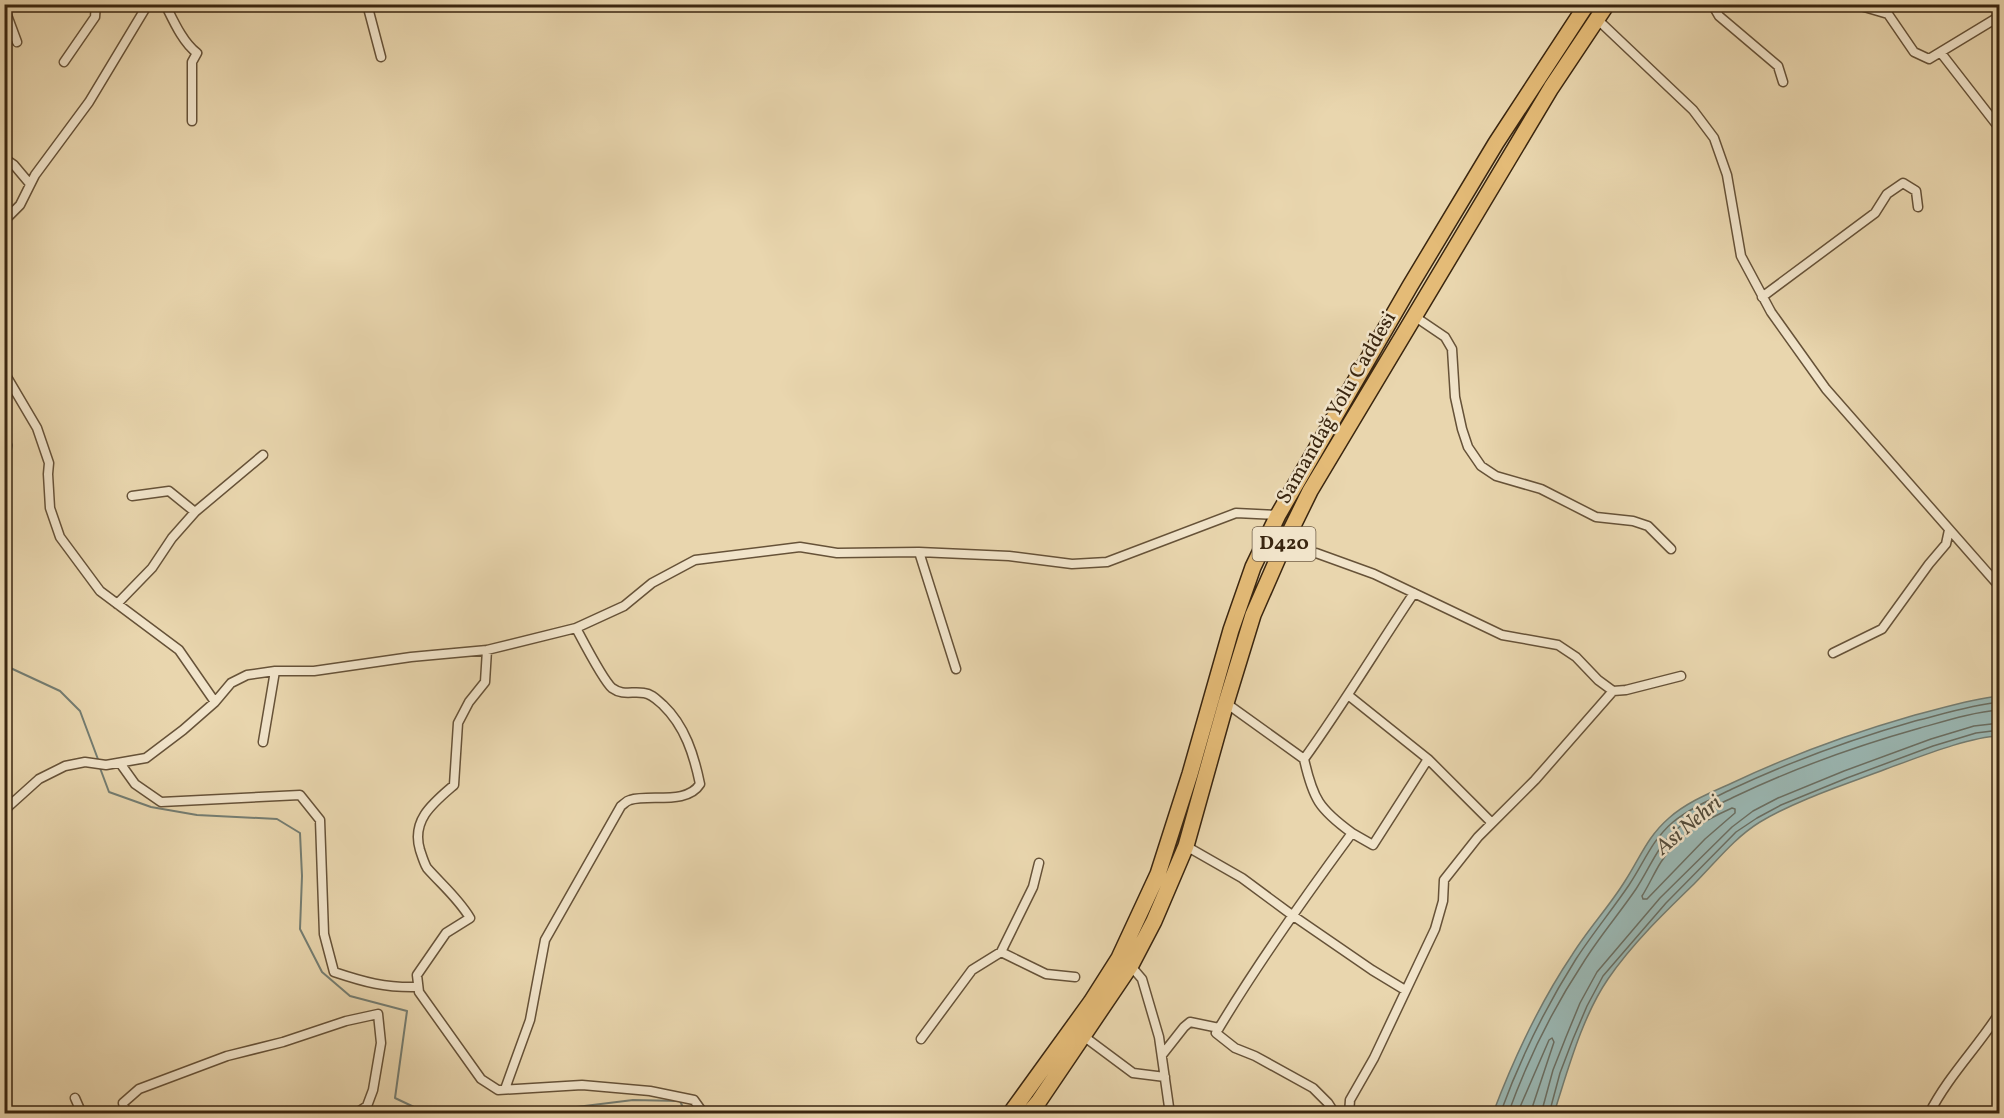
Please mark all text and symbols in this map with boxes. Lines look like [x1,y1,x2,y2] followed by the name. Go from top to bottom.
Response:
[1270,306,1404,510] street label: Samandağ Yolu Caddesi
[1252,527,1316,561] road number: D420
[1648,789,1729,864] water label: Asi Nehri

